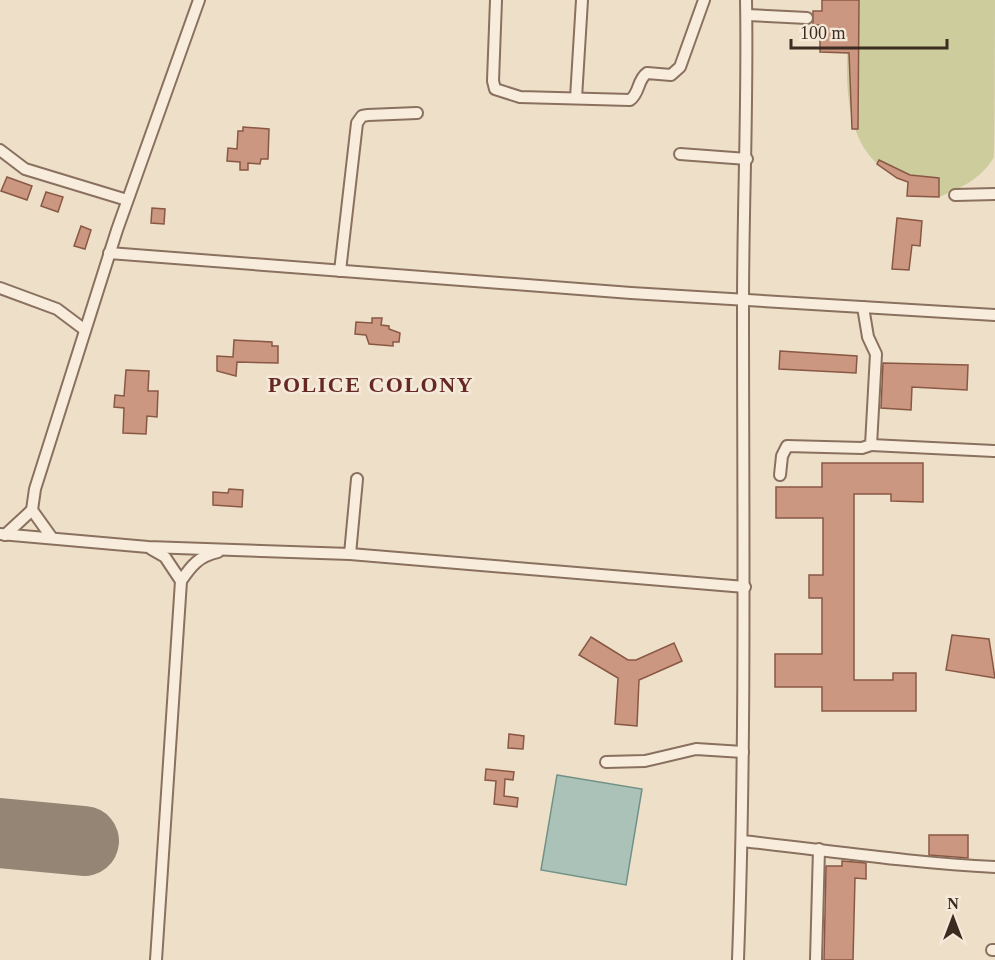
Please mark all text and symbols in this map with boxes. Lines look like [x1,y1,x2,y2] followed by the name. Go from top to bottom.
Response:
[791,12,947,50] scale bar
[800,23,846,43] text: 100 m
[268,372,474,397] district label: POLICE COLONY
[923,888,983,948] north arrow
[947,895,959,912] text: N

